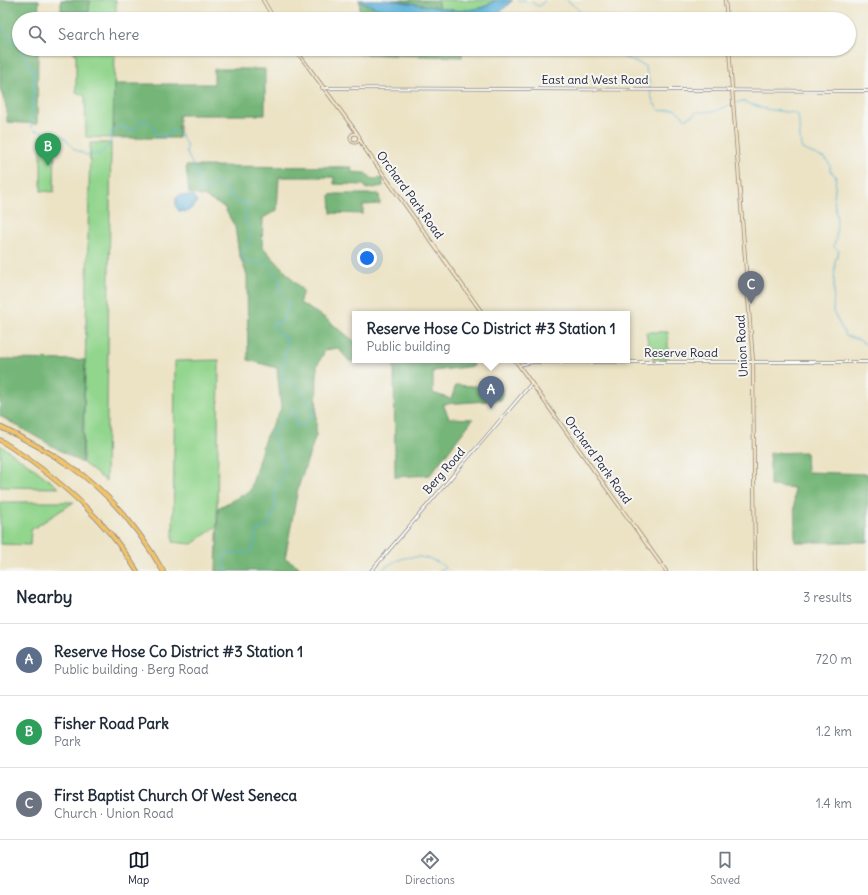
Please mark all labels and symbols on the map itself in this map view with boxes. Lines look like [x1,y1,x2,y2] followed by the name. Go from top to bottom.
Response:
[541,72,649,87] street label: East and West Road
[35,133,61,166] pin: B
[374,148,447,241] street label: Orchard Park Road
[357,248,377,268] your location
[738,271,764,304] pin: C
[732,314,751,378] street label: Union Road
[644,345,718,360] street label: Reserve Road
[478,376,504,409] pin: A
[562,413,635,506] street label: Orchard Park Road
[419,444,468,497] street label: Berg Road

